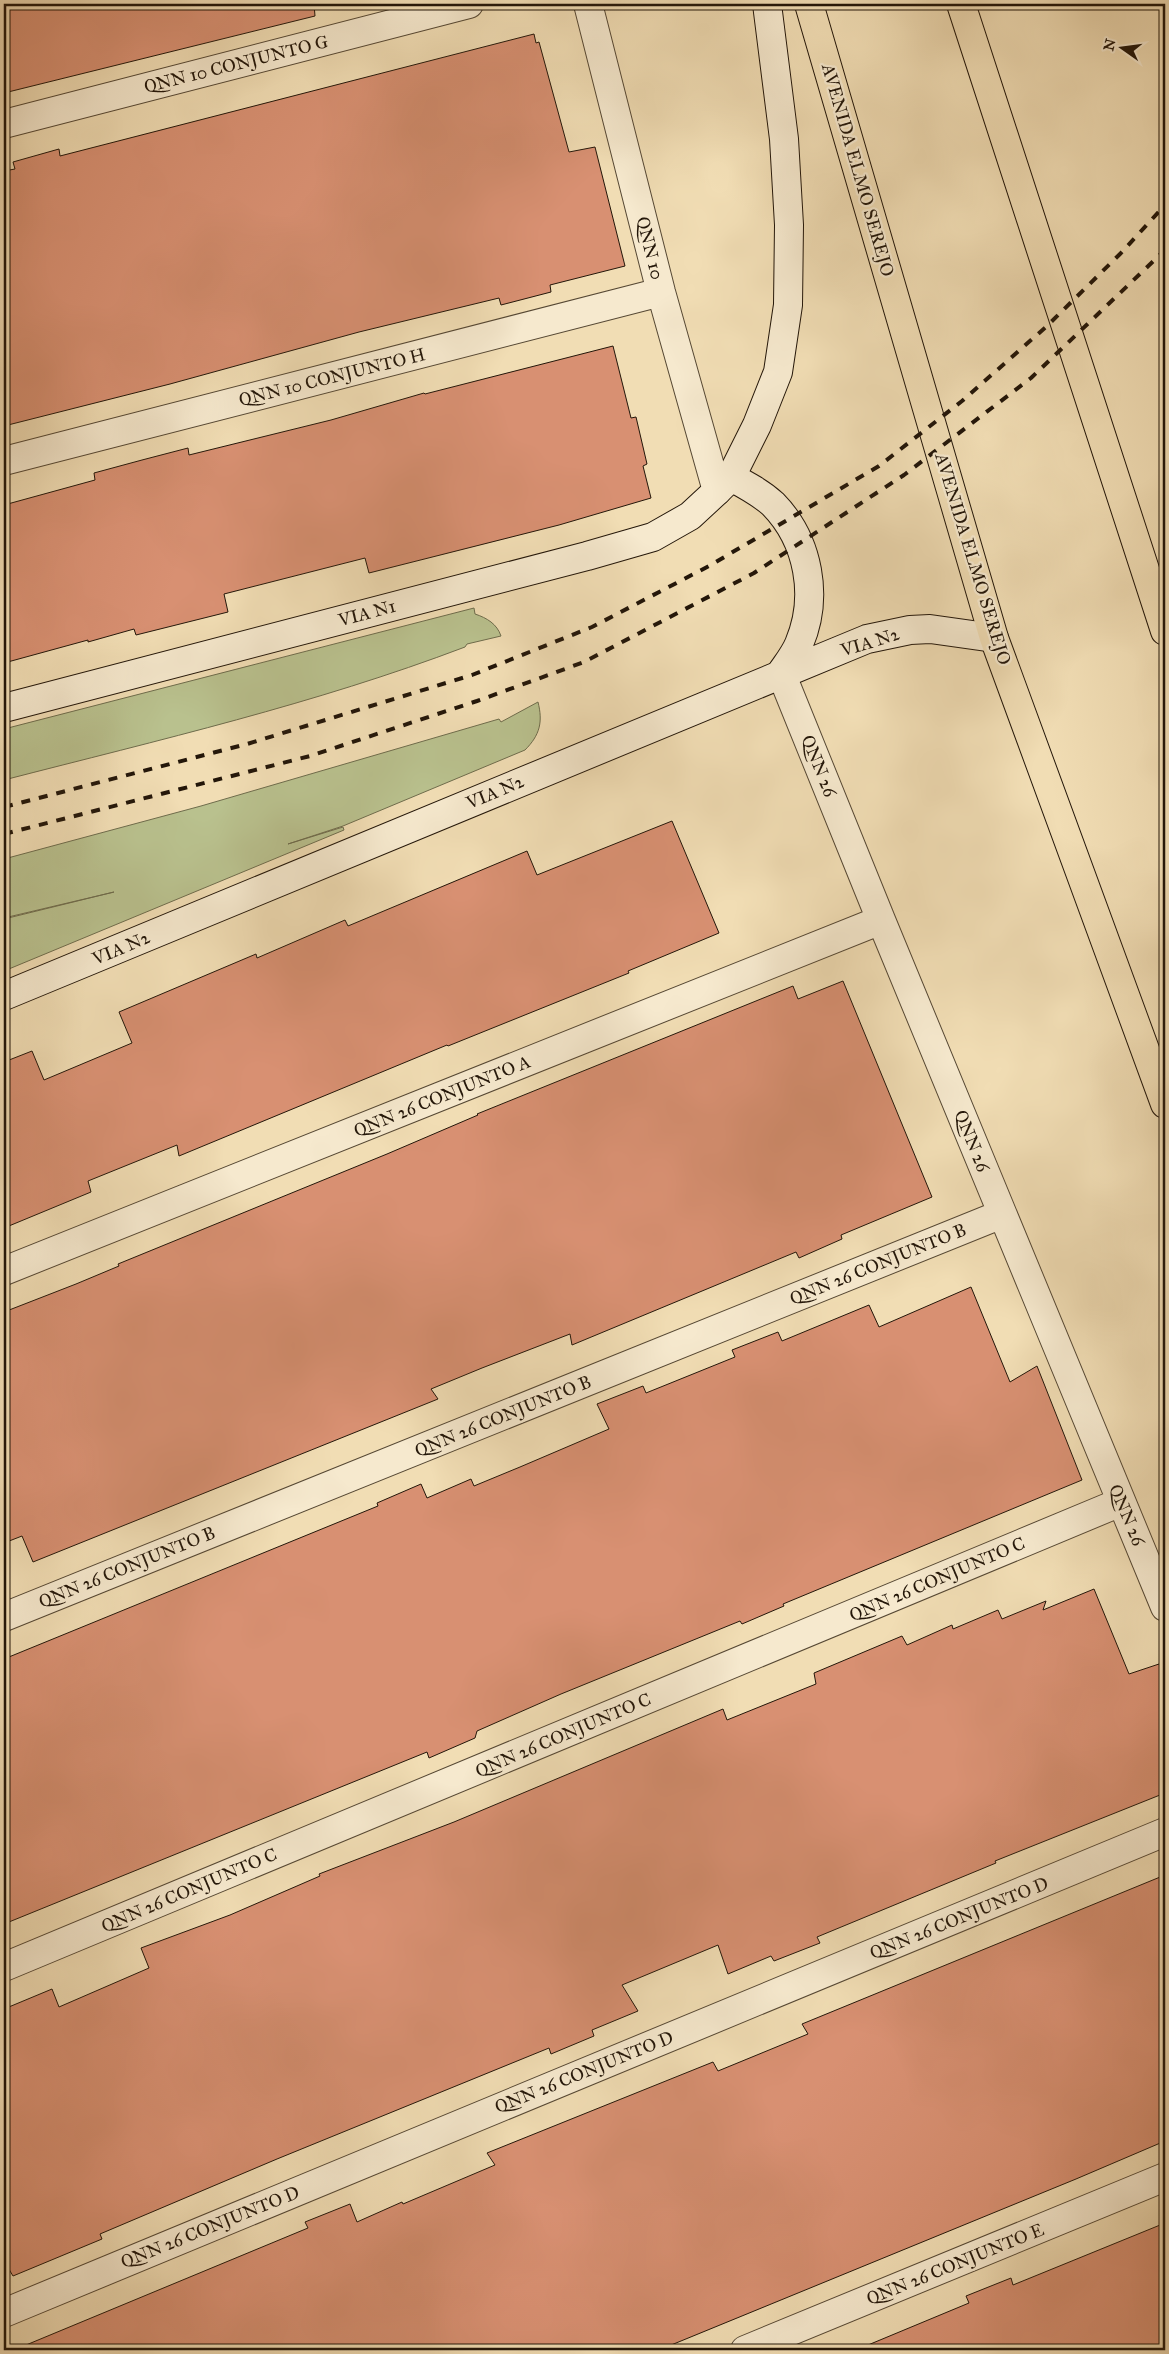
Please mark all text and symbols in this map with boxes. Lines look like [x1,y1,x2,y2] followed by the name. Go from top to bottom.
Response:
[1096,22,1146,72] north arrow
[142,30,331,99] street label: QNN 10 CONJUNTO G
[1100,37,1120,53] text: N
[816,60,899,279] street label: AVENIDA ELMO SEREJO
[632,214,668,282] street label: QNN 10
[236,343,428,412] street label: QNN 10 CONJUNTO H
[929,449,1016,668] street label: AVENIDA ELMO SEREJO
[335,595,398,631] street label: VIA N1
[837,623,902,662] street label: VIA N2
[797,732,842,801] street label: QNN 26
[462,770,527,814] street label: VIA N2
[88,926,153,970] street label: VIA N2
[350,1050,534,1142] street label: QNN 26 CONJUNTO A
[950,1107,995,1176] street label: QNN 26
[786,1218,970,1310] street label: QNN 26 CONJUNTO B
[411,1370,595,1462] street label: QNN 26 CONJUNTO B
[1104,1481,1150,1550] street label: QNN 26
[35,1521,219,1613] street label: QNN 26 CONJUNTO B
[846,1532,1029,1627] street label: QNN 26 CONJUNTO C
[472,1688,655,1783] street label: QNN 26 CONJUNTO C
[98,1843,281,1938] street label: QNN 26 CONJUNTO C
[866,1872,1052,1965] street label: QNN 26 CONJUNTO D
[491,2026,677,2119] street label: QNN 26 CONJUNTO D
[117,2181,303,2274] street label: QNN 26 CONJUNTO D
[863,2218,1047,2311] street label: QNN 26 CONJUNTO E

